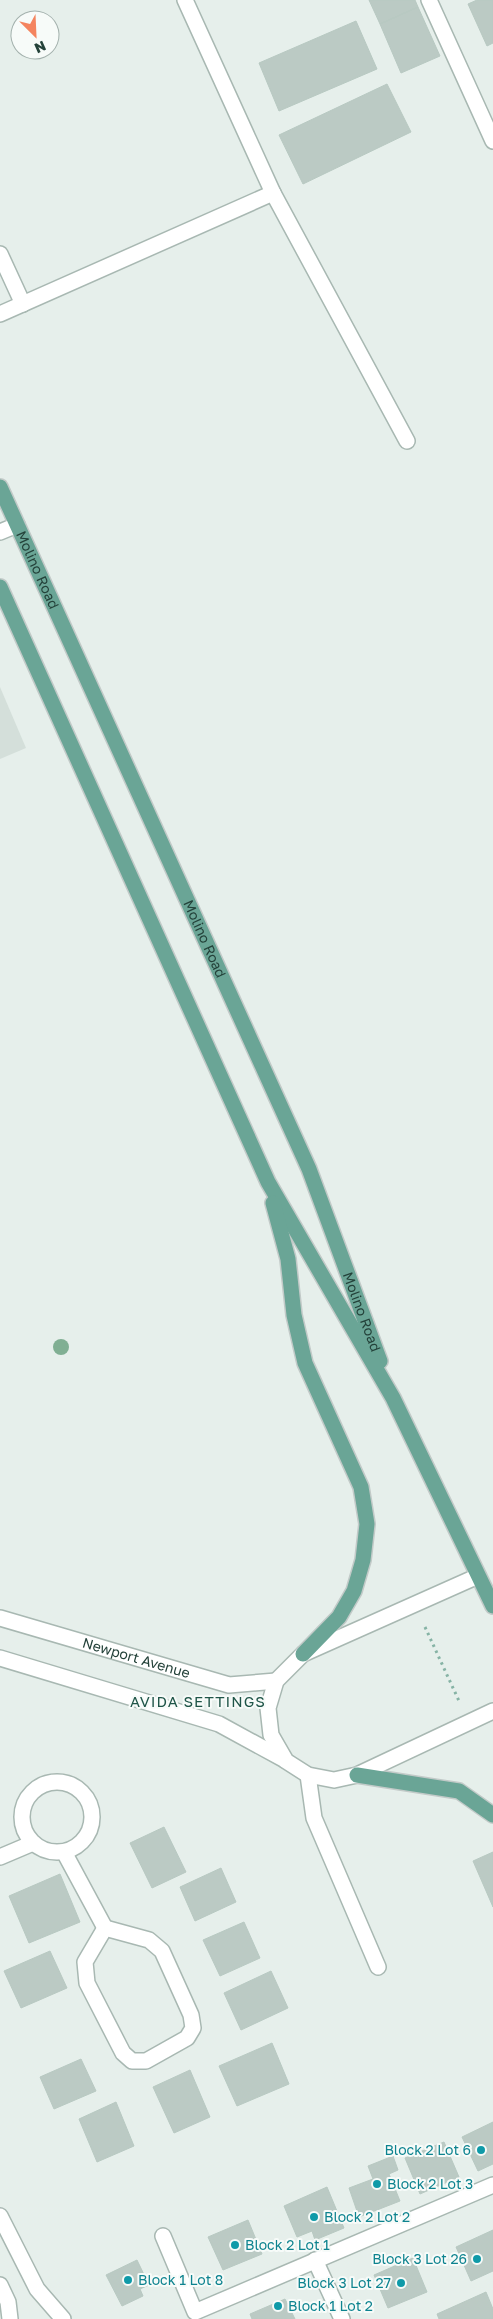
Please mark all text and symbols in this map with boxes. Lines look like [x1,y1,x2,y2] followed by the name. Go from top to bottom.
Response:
[10,10,60,60] north arrow
[32,37,49,57] text: N
[13,528,63,611] street label: Molino Road
[180,897,230,980] street label: Molino Road
[340,1269,385,1354] street label: Molino Road
[81,1634,192,1681] street label: Newport Avenue
[130,1692,266,1710] district label: AVIDA SETTINGS
[384,2141,471,2158] place label: Block 2 Lot 6
[475,2144,487,2156] marker: Block 2 Lot 6
[387,2175,473,2192] place label: Block 2 Lot 3
[371,2178,383,2190] marker: Block 2 Lot 3
[324,2208,410,2225] place label: Block 2 Lot 2
[308,2211,320,2223] marker: Block 2 Lot 2
[245,2236,330,2253] place label: Block 2 Lot 1
[229,2239,241,2251] marker: Block 2 Lot 1
[372,2250,467,2267] place label: Block 3 Lot 26
[471,2253,483,2265] marker: Block 3 Lot 26
[138,2271,223,2288] place label: Block 1 Lot 8
[122,2274,134,2286] marker: Block 1 Lot 8
[297,2274,391,2291] place label: Block 3 Lot 27
[395,2277,407,2289] marker: Block 3 Lot 27
[288,2297,373,2314] place label: Block 1 Lot 2
[272,2300,284,2312] marker: Block 1 Lot 2

